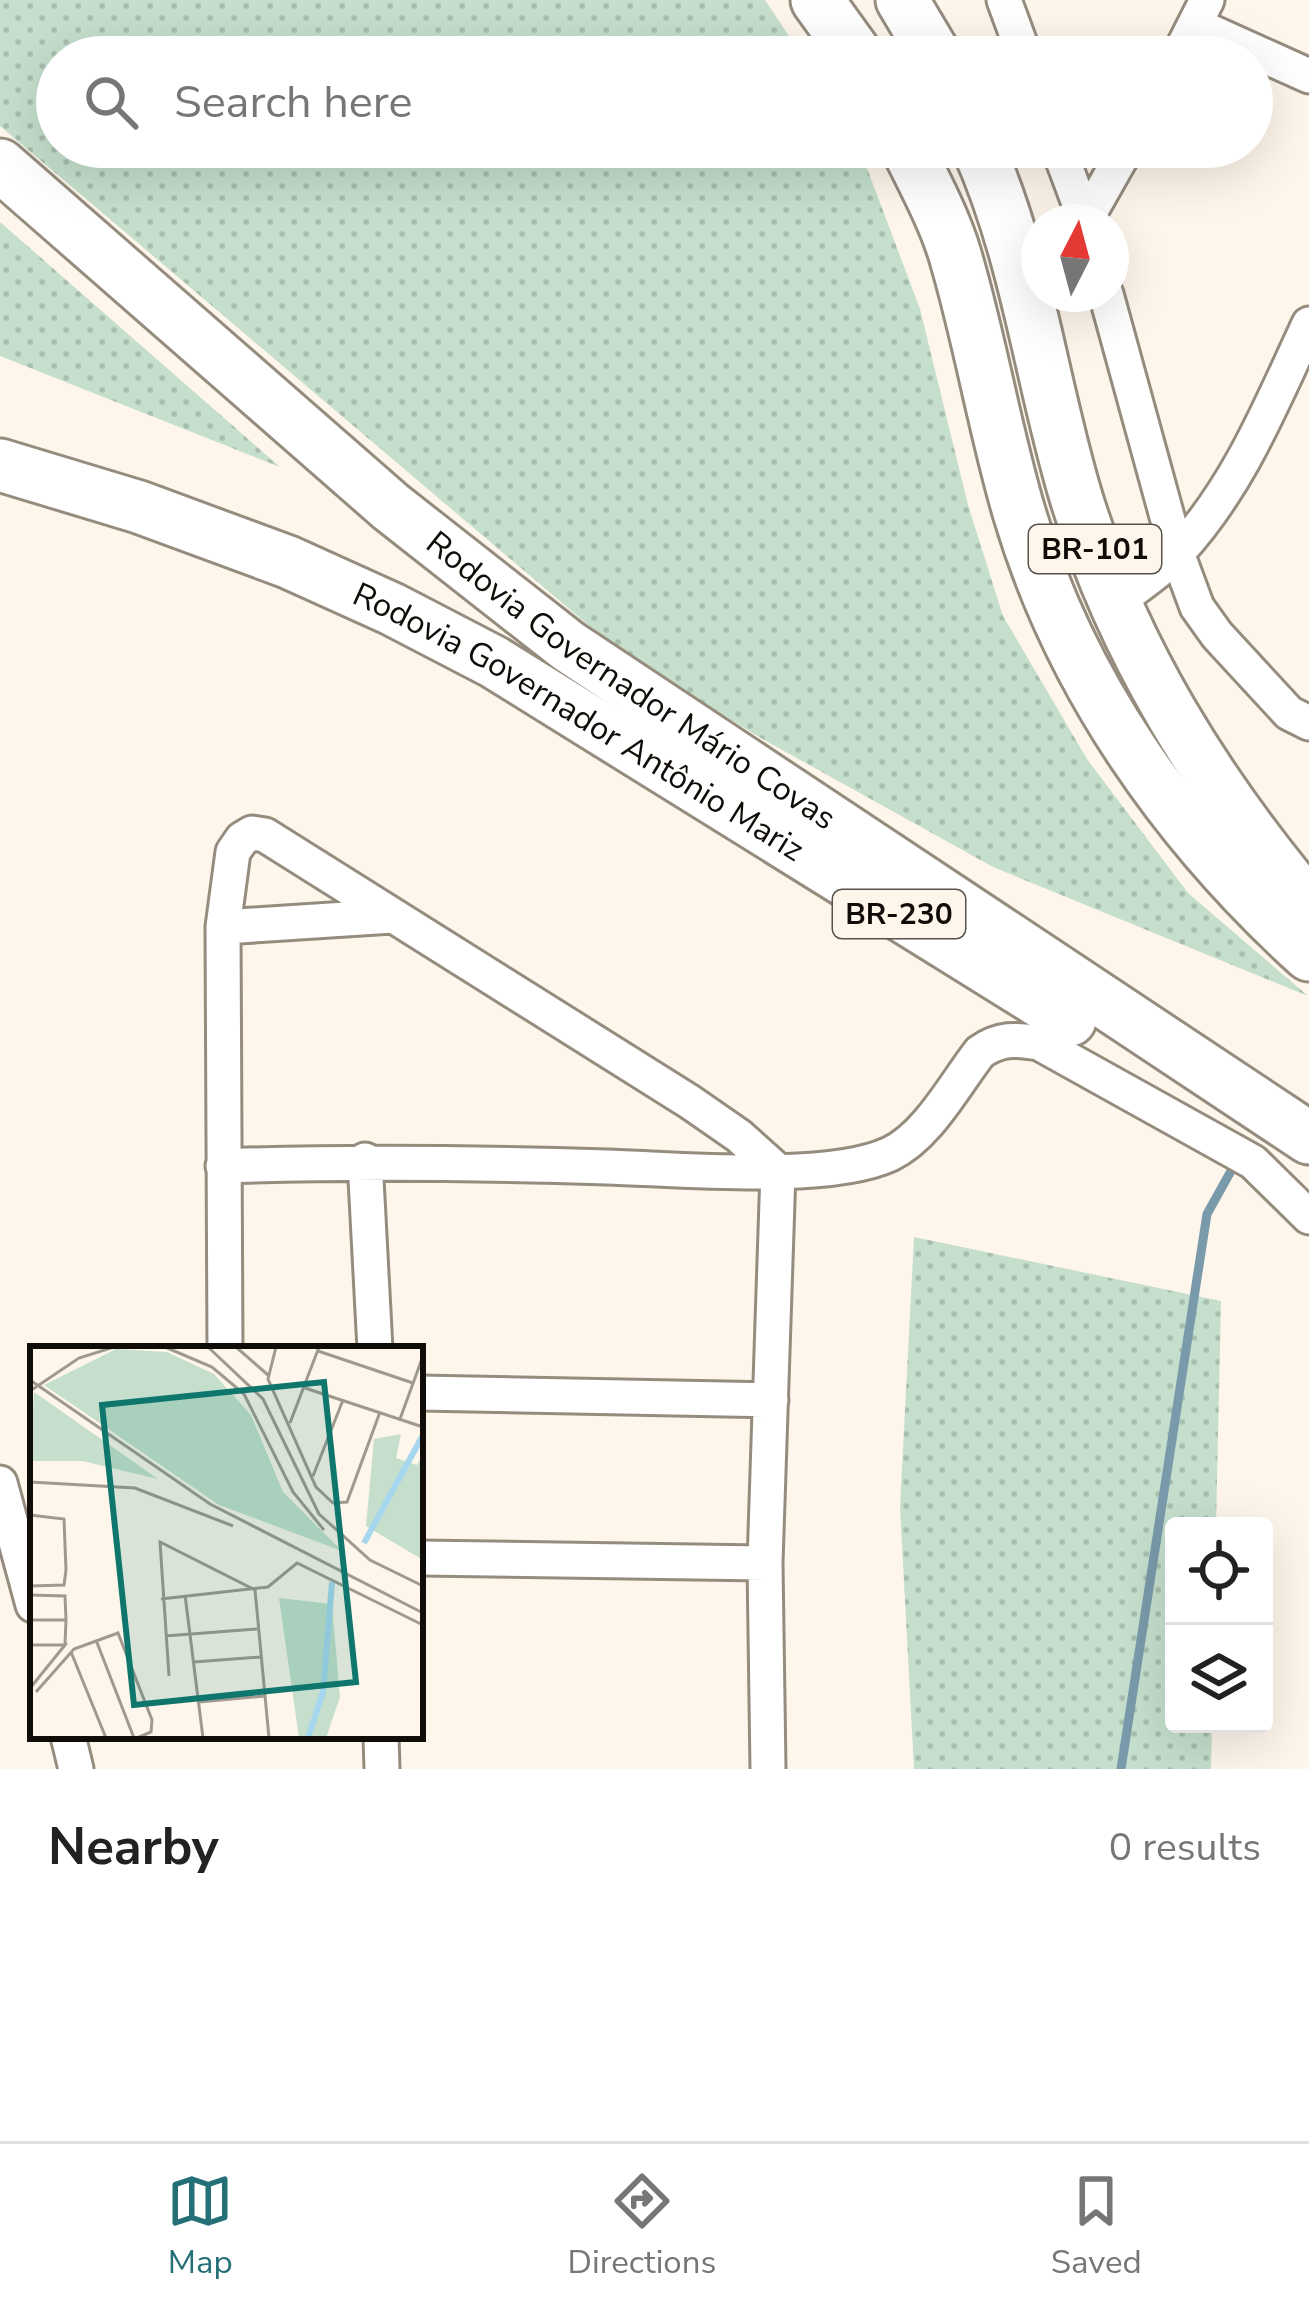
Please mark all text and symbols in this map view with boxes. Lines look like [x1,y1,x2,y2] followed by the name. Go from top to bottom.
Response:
[36,36,1273,168] search box
[78,69,144,135] icon: search
[174,72,413,133] text: Search here
[1021,204,1129,312] north arrow
[417,521,845,840] street label: Rodovia Governador Mário Covas
[1029,525,1161,573] road number: BR-101
[346,572,813,872] street label: Rodovia Governador Antônio Mariz
[833,890,965,938] road number: BR-230
[30,1346,423,1739] inset map
[1165,1517,1273,1733] map controls
[1165,1517,1273,1625] button: locate
[1165,1625,1273,1733] button: layers
[48,1812,219,1882] text: Nearby
[1109,1821,1261,1874] text: 0 results
[167,2168,233,2285] tab: Map
[568,2168,716,2285] tab: Directions
[1051,2168,1142,2285] tab: Saved

